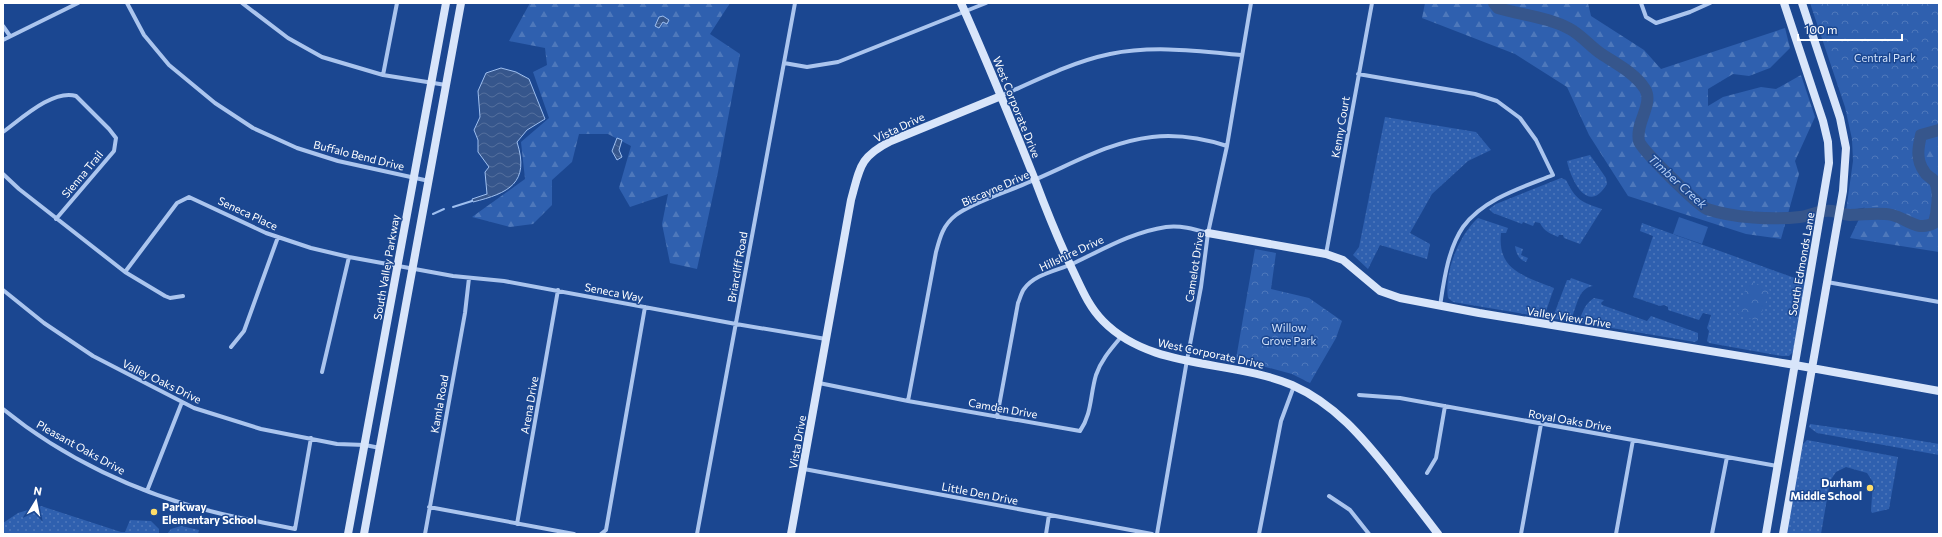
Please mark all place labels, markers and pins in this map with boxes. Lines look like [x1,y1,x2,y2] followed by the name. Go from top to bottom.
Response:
[1790,476,1862,502] place label: Durham Middle School
[1865,483,1875,493] marker: Durham Middle School
[162,500,257,526] place label: Parkway Elementary School
[149,507,159,517] marker: Parkway Elementary School

